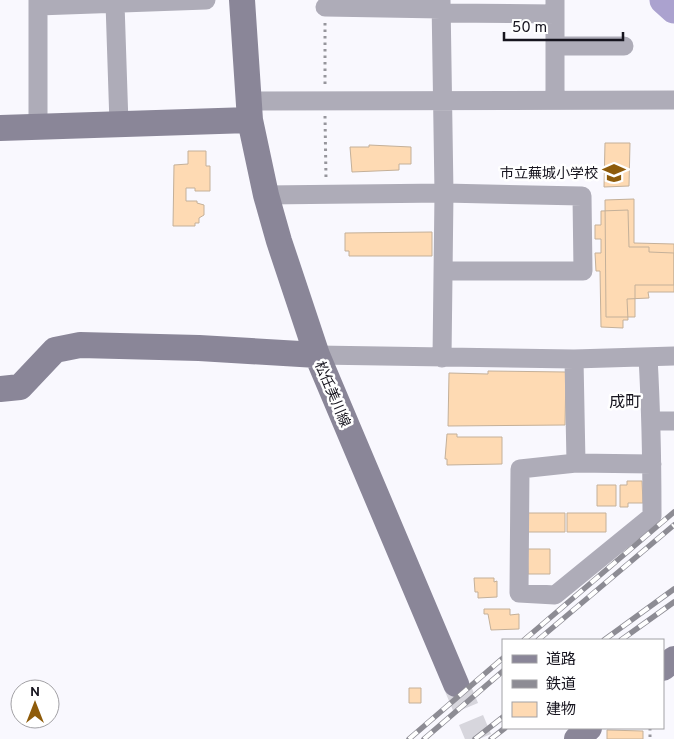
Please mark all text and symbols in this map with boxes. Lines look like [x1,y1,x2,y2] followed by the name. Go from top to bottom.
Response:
[504,10,623,42] scale bar
[512,19,547,38] text: 50 m
[601,160,627,186] school or university icon: 市立蕪城小学校
[500,166,598,183] place label: 市立蕪城小学校
[310,359,353,430] street label: 松任美川線
[609,393,641,413] district label: 成町
[502,639,664,729] legend
[546,651,576,670] text: 道路
[546,676,576,695] text: 鉄道
[10,679,60,729] north arrow
[30,684,40,701] text: N
[546,701,576,720] text: 建物

